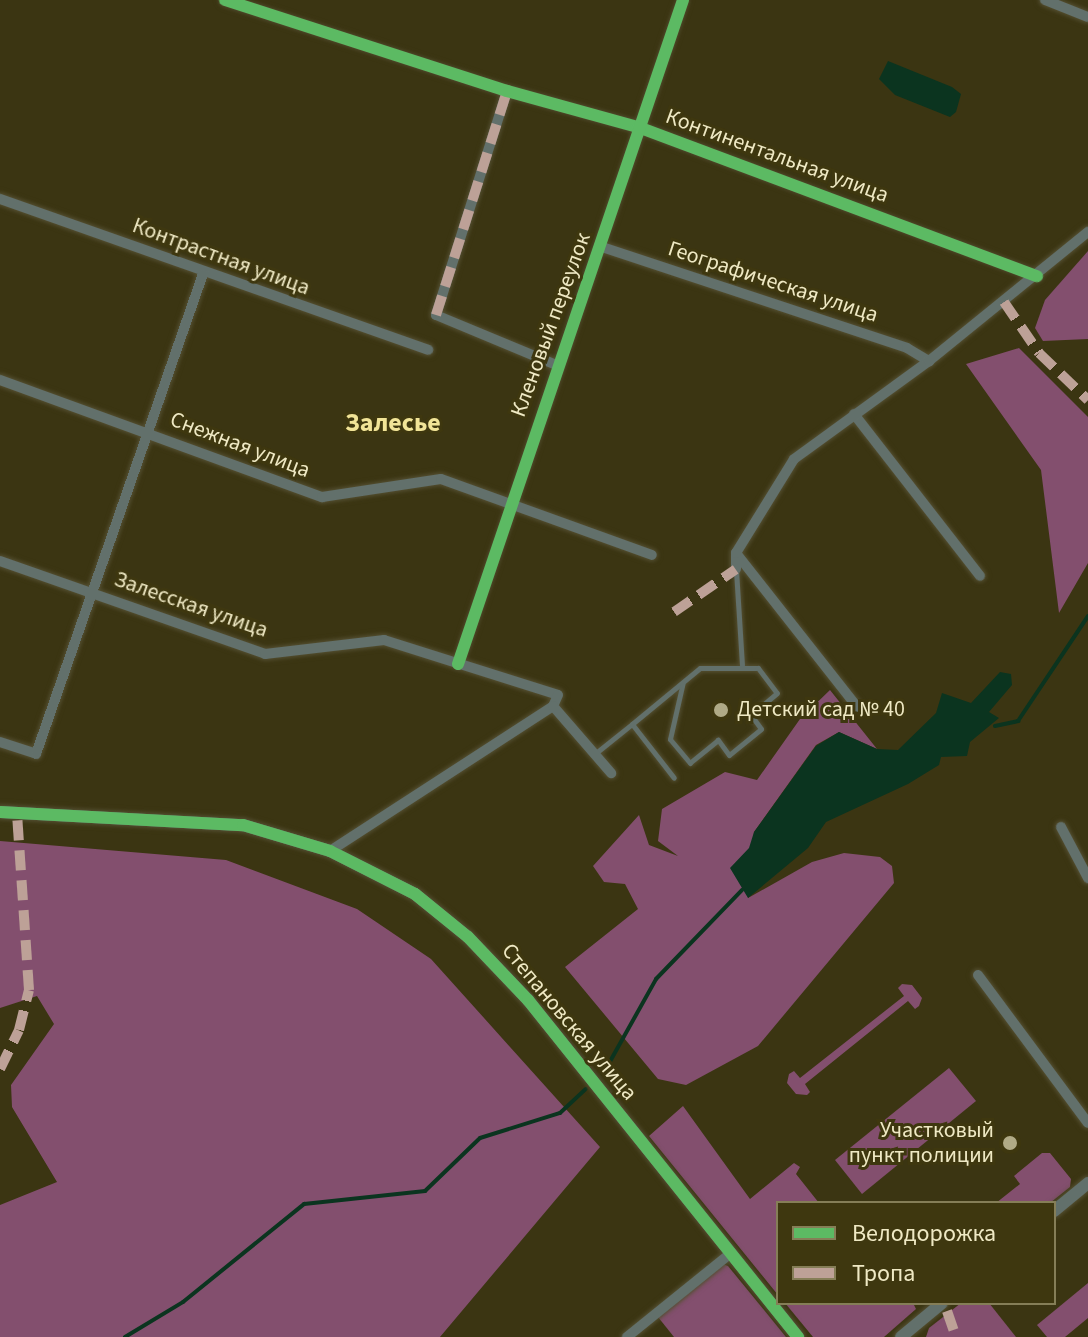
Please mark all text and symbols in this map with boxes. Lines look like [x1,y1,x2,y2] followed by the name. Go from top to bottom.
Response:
[662,103,892,209] street label: Континентальная улица
[129,213,313,301] street label: Контрастная улица
[505,229,597,421] street label: Кленовый переулок
[665,236,881,328] street label: Географическая улица
[166,406,314,484] street label: Снежная улица
[345,407,441,439] district label: Залесье
[111,566,271,644] street label: Залесская улица
[737,697,905,723] place label: Детский сад № 40
[712,701,730,719] marker: Детский сад № 40
[496,938,642,1106] street label: Степановская улица
[849,1117,994,1168] place label: Участковый пункт полиции
[1001,1134,1019,1152] marker: Участковый пункт полиции
[776,1201,1056,1305] legend
[852,1216,996,1251] text: Велодорожка
[852,1256,915,1291] text: Тропа

